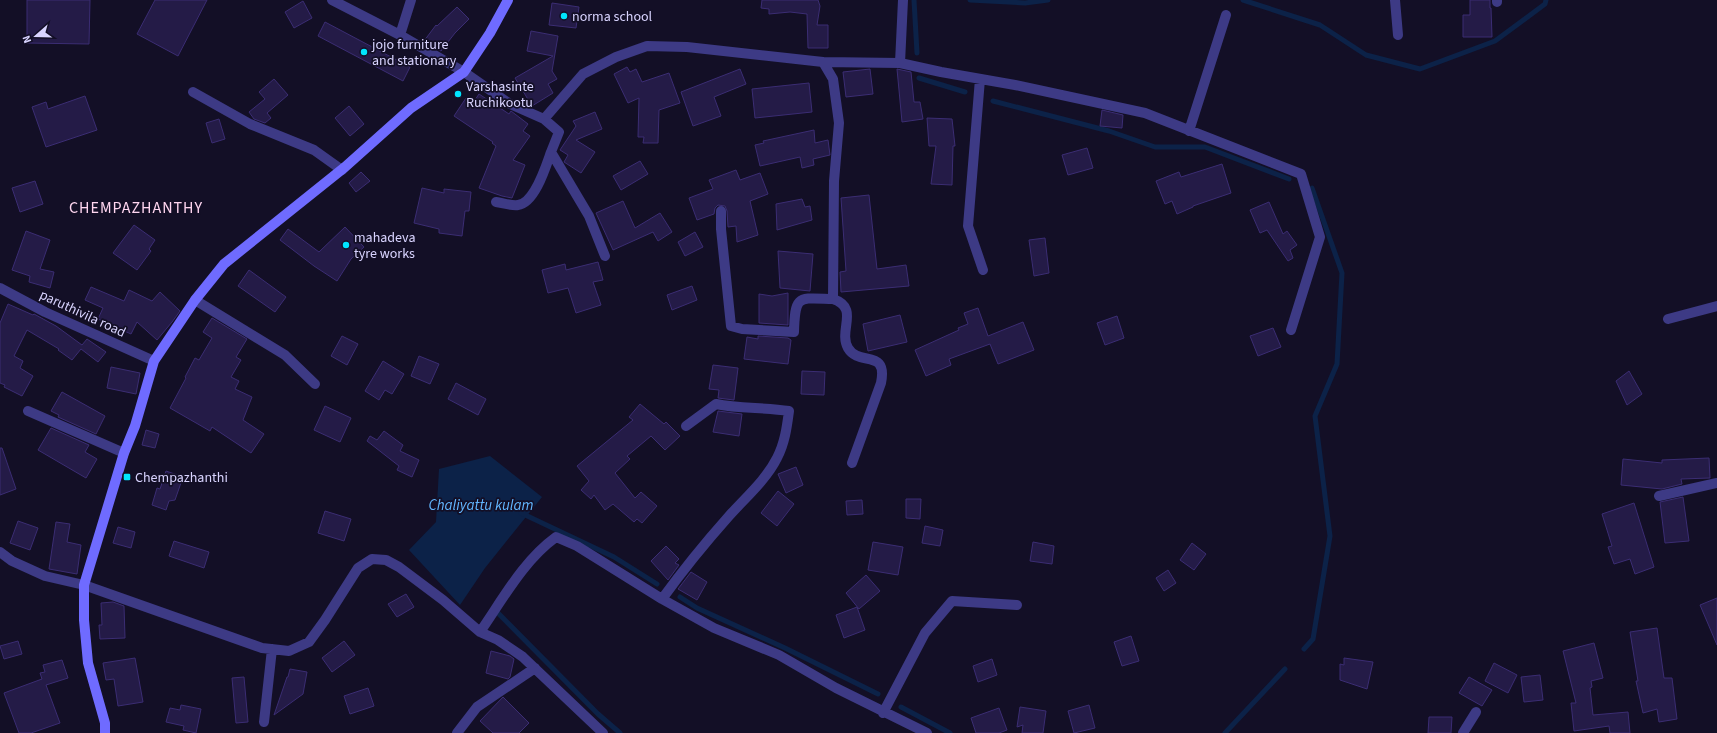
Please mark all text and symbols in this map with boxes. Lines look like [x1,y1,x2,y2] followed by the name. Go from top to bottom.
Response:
[572,7,653,27] place label: norma school
[559,11,569,21] marker: norma school
[16,16,56,56] north arrow
[19,33,35,45] text: N
[371,35,457,71] place label: jojo furniture and stationary
[359,47,369,57] marker: jojo furniture and stationary
[466,77,534,113] place label: Varshasinte Ruchikootu
[453,89,463,99] marker: Varshasinte Ruchikootu
[69,197,203,219] district label: CHEMPAZHANTHY
[354,228,415,264] place label: mahadeva tyre works
[341,240,351,250] marker: mahadeva tyre works
[36,285,129,343] street label: paruthivila road
[135,468,228,488] place label: Chempazhanthi
[122,472,132,482] marker: Chempazhanthi
[428,495,534,516] water label: Chaliyattu kulam

